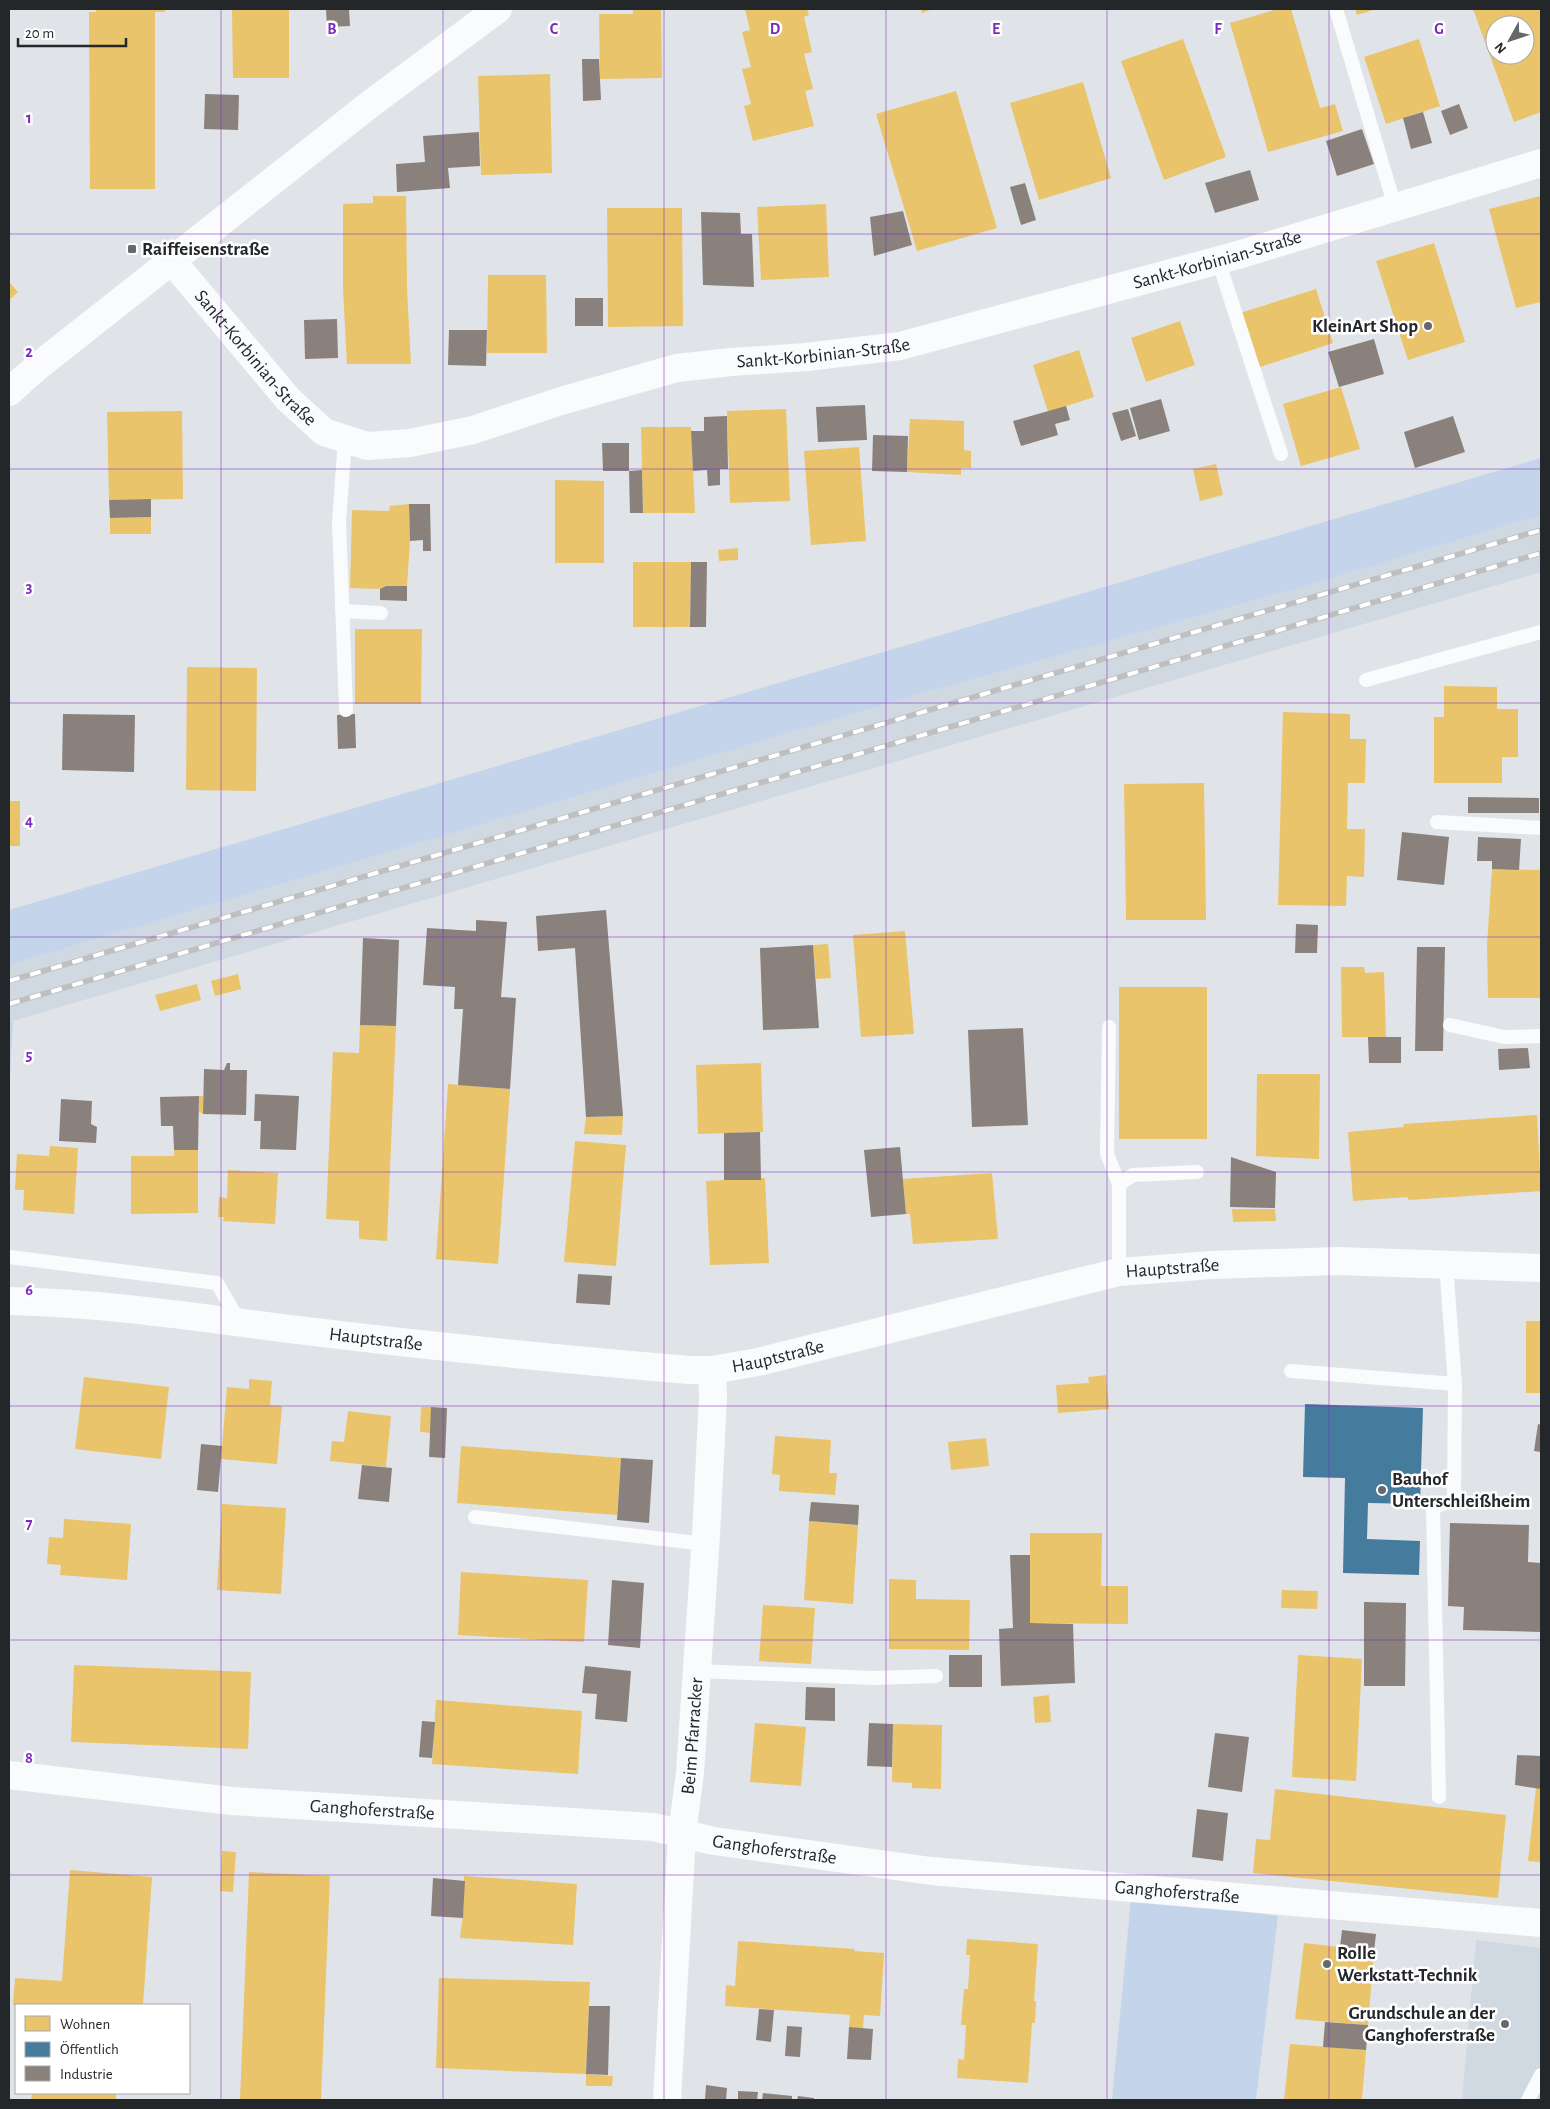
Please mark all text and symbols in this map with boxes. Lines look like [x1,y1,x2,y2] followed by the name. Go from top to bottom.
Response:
[18,15,125,47] scale bar
[1485,15,1535,65] north arrow
[327,21,337,37] text: B
[550,21,559,37] text: C
[770,21,781,37] text: D
[992,21,1000,37] text: E
[1214,21,1222,37] text: F
[1434,21,1444,37] text: G
[25,26,54,41] text: 20 m
[1492,39,1509,56] text: N
[26,110,32,126] text: 1
[1131,227,1304,292] street label: Sankt-Korbinian-Straße
[142,240,269,259] place label: Raiffeisenstraße
[126,243,138,255] marker: Raiffeisenstraße
[191,286,320,430] street label: Sankt-Korbinian-Straße
[1312,317,1418,336] place label: KleinArt Shop
[1422,320,1434,332] marker: KleinArt Shop
[736,334,912,371] street label: Sankt-Korbinian-Straße
[25,344,33,360] text: 2
[26,579,33,595] text: 3
[25,813,33,829] text: 4
[26,1047,33,1063] text: 5
[1125,1255,1220,1281] street label: Hauptstraße
[25,1282,33,1298] text: 6
[328,1324,424,1354] street label: Hauptstraße
[730,1336,826,1376] street label: Hauptstraße
[1392,1470,1530,1511] place label: Bauhof Unterschleißheim
[1376,1484,1388,1496] marker: Bauhof Unterschleißheim
[26,1516,33,1532] text: 7
[678,1677,706,1796] street label: Beim Pfarracker
[25,1750,33,1766] text: 8
[309,1796,435,1823] street label: Ganghoferstraße
[711,1831,838,1867] street label: Ganghoferstraße
[1114,1877,1240,1907] street label: Ganghoferstraße
[1337,1944,1478,1985] place label: Rolle Werkstatt-Technik
[1321,1958,1333,1970] marker: Rolle Werkstatt-Technik
[15,2004,190,2094] legend
[1349,2004,1495,2045] place label: Grundschule an der Ganghoferstraße
[60,2017,110,2032] text: Wohnen
[1499,2018,1511,2030] marker: Grundschule an der Ganghoferstraße
[60,2040,119,2057] text: Öffentlich
[60,2067,113,2082] text: Industrie

